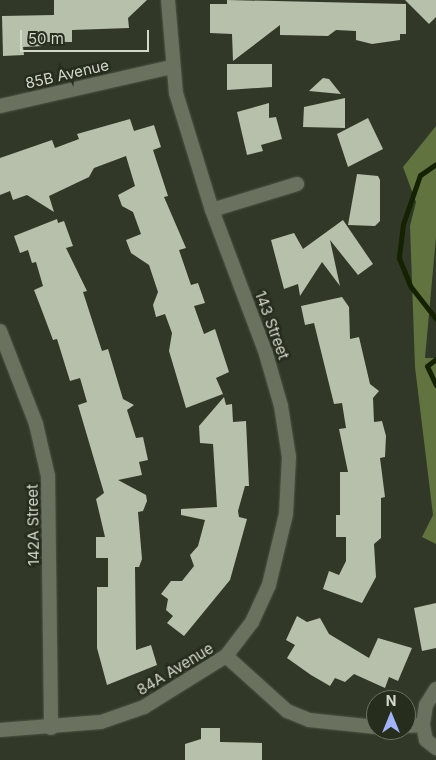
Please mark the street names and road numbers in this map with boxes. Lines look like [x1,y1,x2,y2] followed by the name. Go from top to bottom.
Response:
[24,56,110,92] street label: 85B Avenue
[251,288,293,362] street label: 143 Street
[23,484,43,566] street label: 142A Street
[133,639,217,699] street label: 84A Avenue

